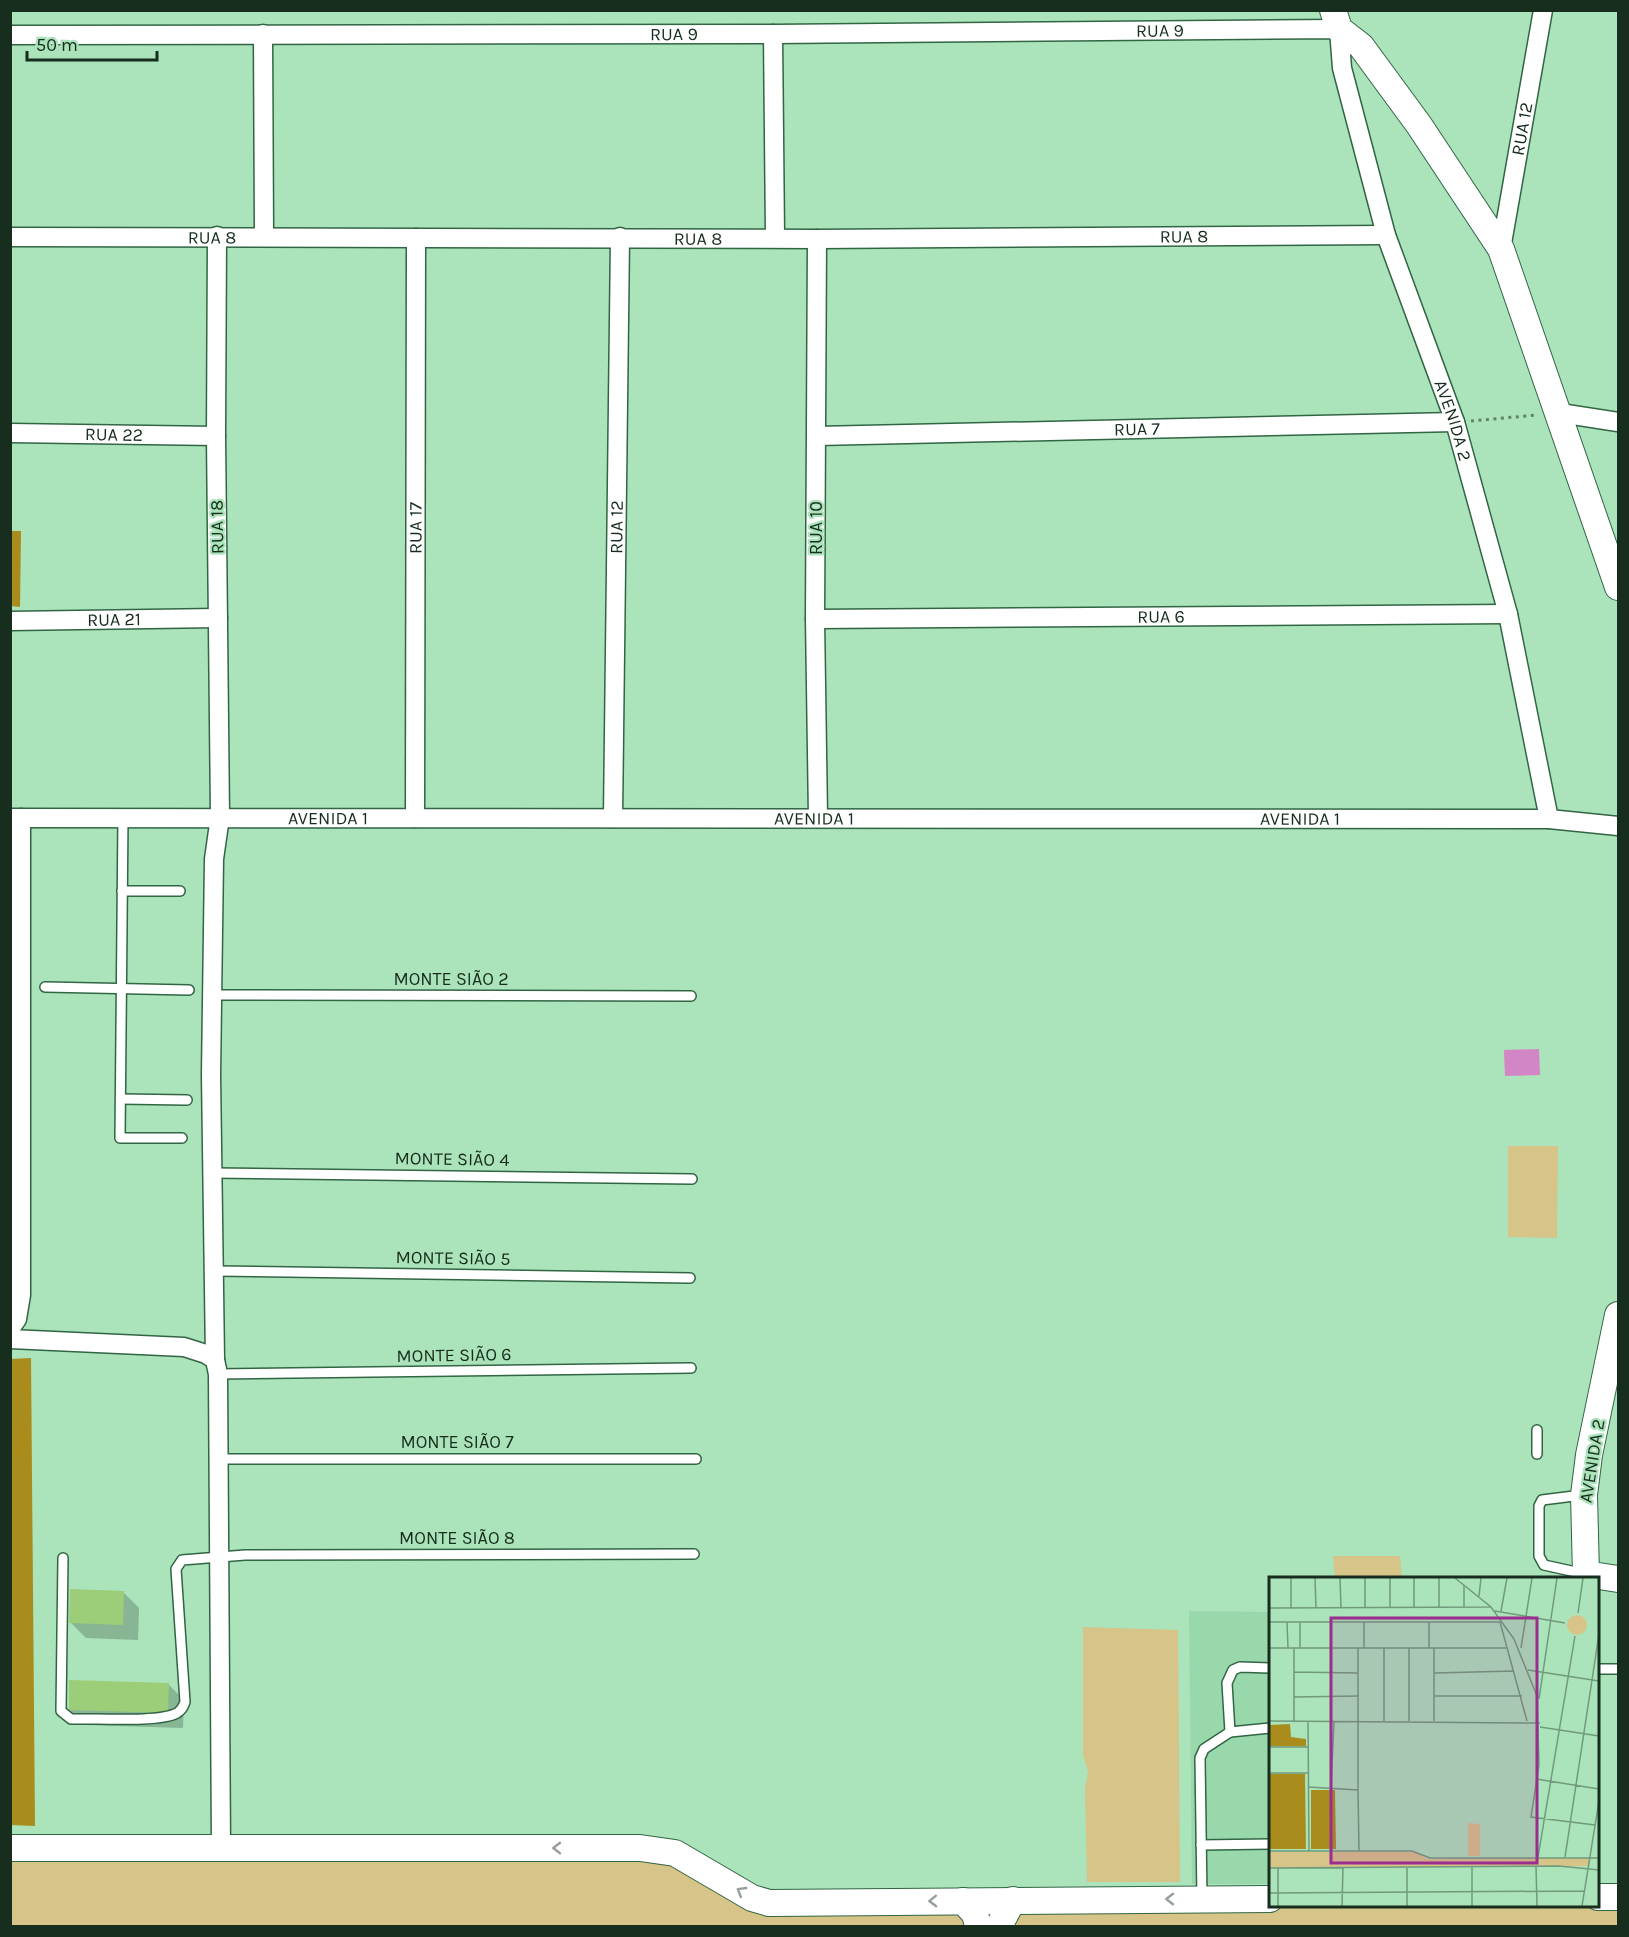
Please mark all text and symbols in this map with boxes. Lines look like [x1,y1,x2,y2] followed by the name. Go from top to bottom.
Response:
[1136,19,1184,42] street label: RUA 9
[650,23,698,45] street label: RUA 9
[27,24,158,62] scale bar
[36,34,78,56] text: 50 m
[1507,100,1538,157] street label: RUA 12
[1160,225,1208,248] street label: RUA 8
[188,226,236,249] street label: RUA 8
[674,228,722,250] street label: RUA 8
[1429,377,1476,464] street label: AVENIDA 2
[1114,417,1161,440] street label: RUA 7
[85,423,143,446] street label: RUA 22
[206,500,228,554] street label: RUA 18
[605,500,628,554] street label: RUA 12
[805,501,827,555] street label: RUA 10
[404,502,427,554] street label: RUA 17
[1137,605,1185,628] street label: RUA 6
[87,608,141,631] street label: RUA 21
[288,807,368,829] street label: AVENIDA 1
[774,807,854,830] street label: AVENIDA 1
[1260,808,1340,830] street label: AVENIDA 1
[393,968,509,990] street label: MONTE SIÃO 2
[394,1147,510,1171] street label: MONTE SIÃO 4
[395,1246,511,1270] street label: MONTE SIÃO 5
[396,1343,512,1367] street label: MONTE SIÃO 6
[1575,1418,1609,1504] street label: AVENIDA 2
[400,1431,514,1453] street label: MONTE SIÃO 7
[399,1527,515,1549] street label: MONTE SIÃO 8
[1269,1577,1599,1907] inset map
[552,1842,561,1854] one-way arrow
[737,1887,747,1898] one-way arrow
[1166,1893,1175,1905] one-way arrow
[929,1895,938,1907] one-way arrow

